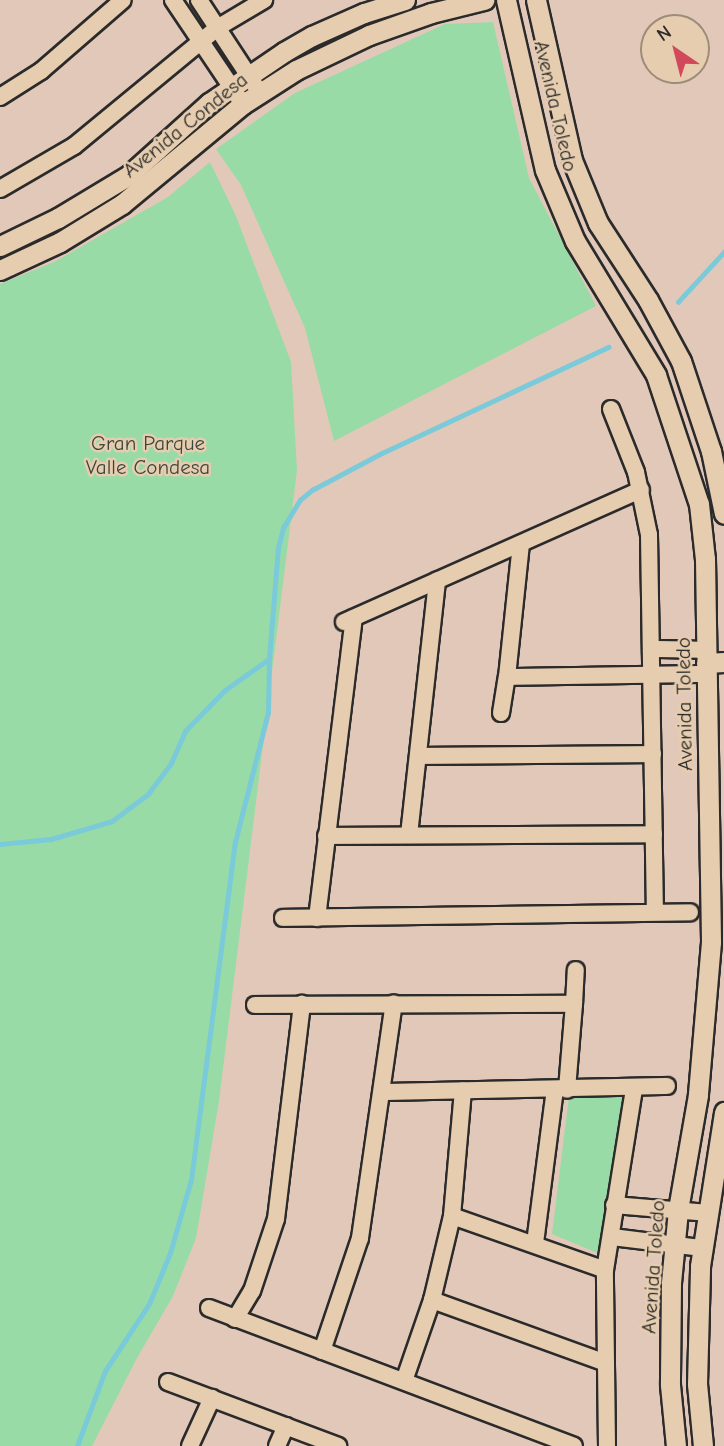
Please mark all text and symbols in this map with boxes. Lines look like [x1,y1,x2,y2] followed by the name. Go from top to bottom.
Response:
[640,14,710,84] north arrow
[653,21,675,46] text: N
[529,38,583,174] street label: Avenida Toledo
[118,67,252,183] street label: Avenida Condesa
[86,430,210,480] park label: Gran Parque Valle Condesa
[670,637,698,771] street label: Avenida Toledo
[636,1199,670,1335] street label: Avenida Toledo

